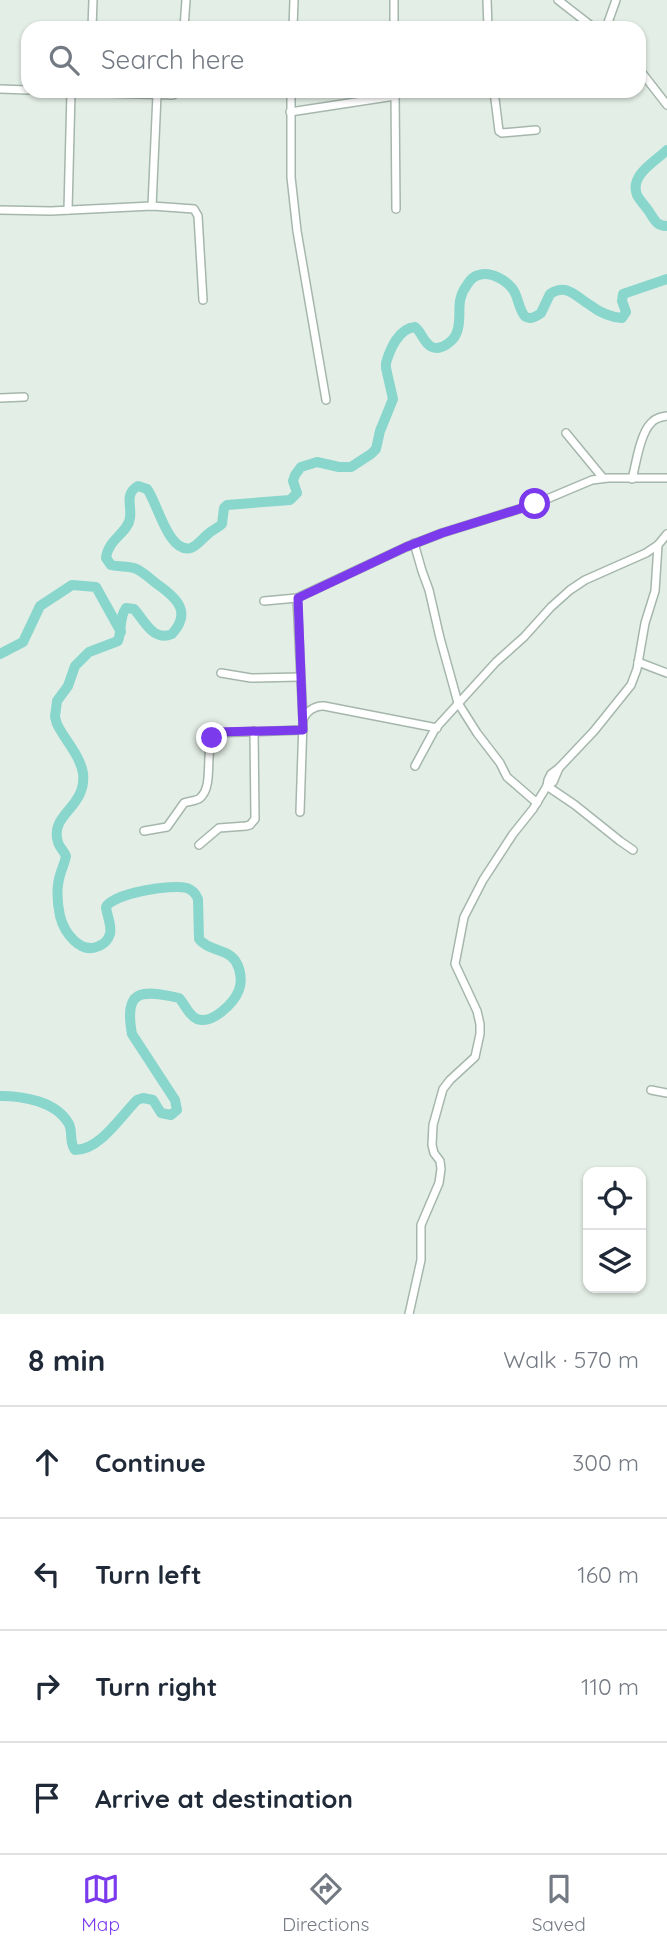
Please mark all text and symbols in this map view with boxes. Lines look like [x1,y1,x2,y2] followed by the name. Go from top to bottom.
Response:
[21,21,646,98] search box
[45,41,83,79] icon: search
[101,43,245,76] text: Search here
[519,488,550,519] route start
[196,722,227,753] route end
[583,1167,646,1293] map controls
[583,1167,646,1230] button: locate
[583,1230,646,1293] button: layers
[28,1341,105,1379] text: 8 min
[503,1345,639,1374] text: Walk · 570 m
[28,1443,66,1481] icon: ahead
[95,1446,206,1479] text: Continue
[572,1448,639,1477] text: 300 m
[28,1555,66,1593] icon: left
[95,1558,202,1591] text: Turn left
[577,1560,639,1589] text: 160 m
[28,1667,66,1705] icon: right
[95,1670,217,1703] text: Turn right
[581,1672,639,1701] text: 110 m
[28,1779,66,1817] icon: arrive
[95,1782,353,1815] text: Arrive at destination
[81,1870,120,1936] tab: Map
[282,1870,369,1936] tab: Directions
[532,1870,586,1936] tab: Saved

